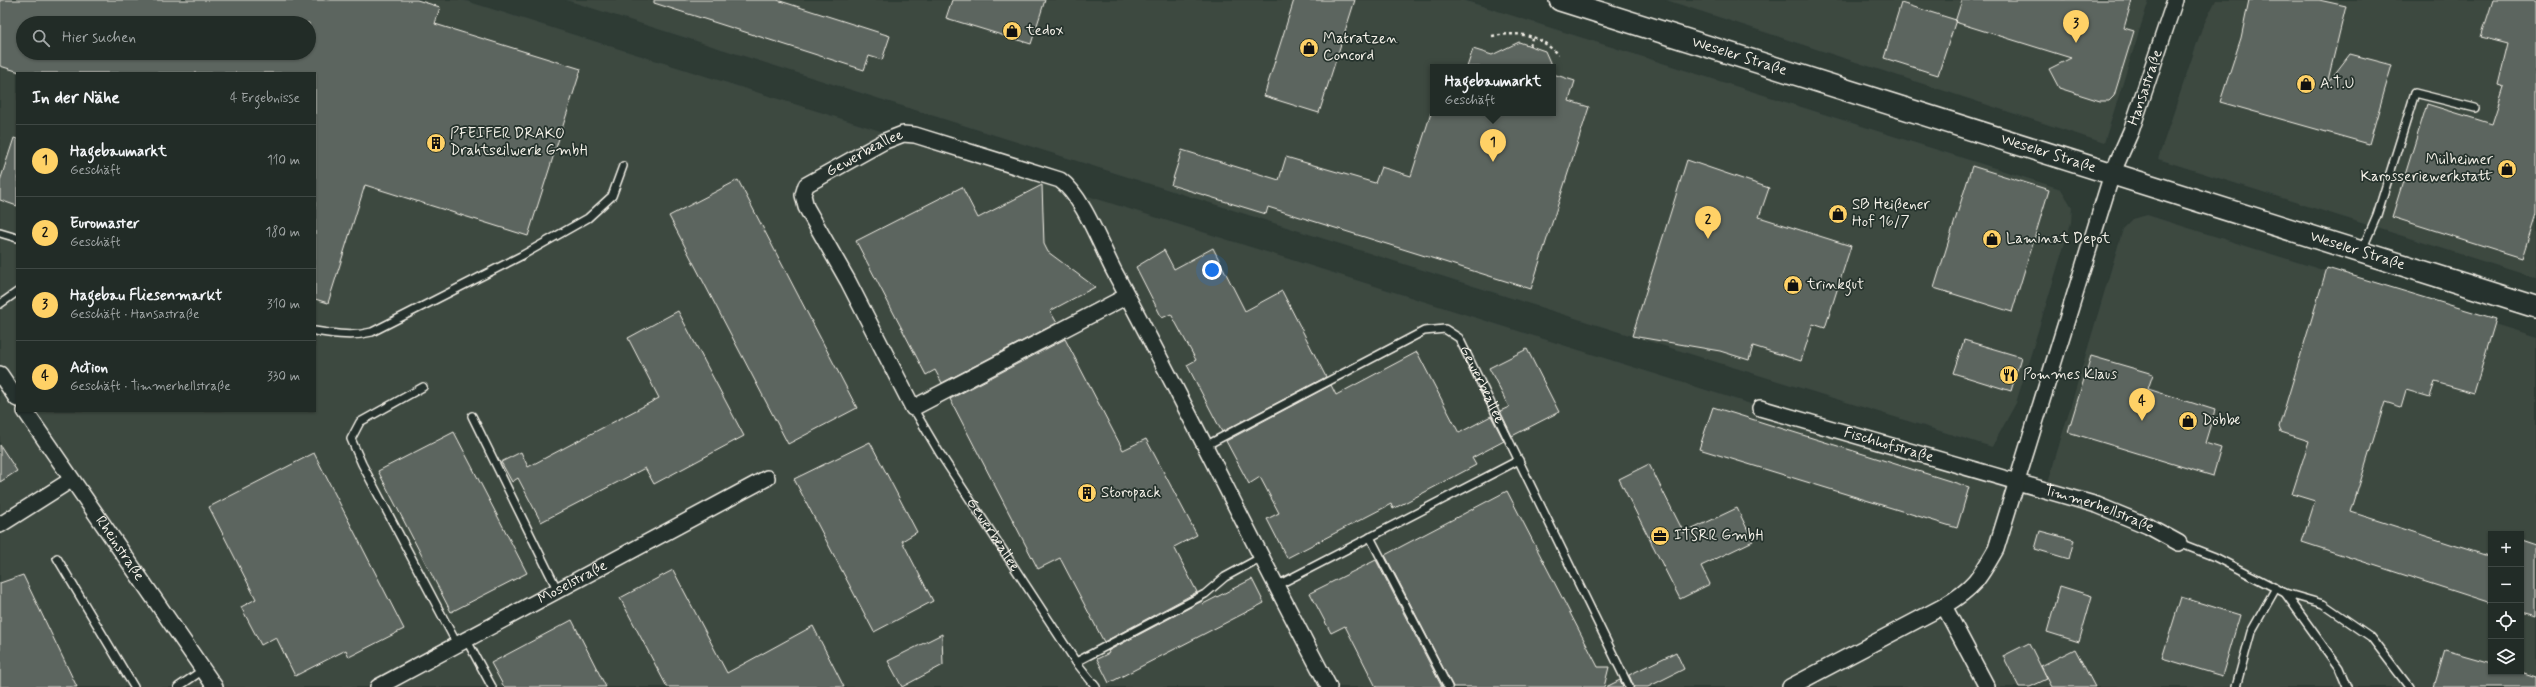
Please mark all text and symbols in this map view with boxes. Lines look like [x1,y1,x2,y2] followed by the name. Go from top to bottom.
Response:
[2063,10,2089,43] pin: 3
[16,16,316,60] search box
[1001,20,1023,42] shop icon: tedox
[1025,21,1063,41] place label: tedox
[30,27,52,49] icon: search
[62,28,136,48] text: Hier suchen
[1323,29,1398,66] place label: Matratzen Concord
[1689,32,1789,81] street label: Weseler Straße
[1298,37,1320,59] shop icon: Matratzen Concord
[2124,47,2168,128] street label: Hansastraße
[1430,64,1556,116] popup
[1445,72,1541,92] text: Hagebaumarkt
[2295,73,2317,95] shop icon: A.T.U
[2320,74,2355,94] place label: A.T.U
[32,87,120,109] text: In der Nähe
[230,90,300,107] text: 4 Ergebnisse
[1445,92,1495,109] text: Geschäft
[450,124,588,161] place label: PFEIFER DRAKO Drahtseilwerk GmbH
[823,125,906,182] street label: Gewerbeallee
[1480,129,1506,162] pin: 1
[1998,129,2099,178] street label: Weseler Straße
[425,132,447,154] building icon: PFEIFER DRAKO Drahtseilwerk GmbH
[70,142,167,162] text: Hagebaumarkt
[2361,150,2494,187] place label: Mülheimer Karosseriewerkstatt
[42,152,48,169] text: 1
[267,152,300,169] text: 110 m
[2496,158,2518,180] shop icon: Mülheimer Karosseriewerkstatt
[70,162,121,179] text: Geschäft
[1852,195,1931,232] place label: SB Heißener Hof 16/7
[1827,203,1849,225] shop icon: SB Heißener Hof 16/7
[1695,206,1721,239] pin: 2
[70,214,140,234] text: Euromaster
[42,224,48,241] text: 2
[265,224,300,241] text: 180 m
[2307,226,2408,275] street label: Weseler Straße
[1981,228,2003,250] shop icon: Laminat Depot
[2006,229,2110,249] place label: Laminat Depot
[70,234,121,251] text: Geschäft
[1202,260,1222,280] your location
[1782,274,1804,296] shop icon: trinkgut
[1806,275,1864,296] place label: trinkgut
[70,286,222,306] text: Hagebau Fliesenmarkt
[42,296,48,313] text: 3
[267,296,300,313] text: 310 m
[70,306,199,323] text: Geschäft · Hansastraße
[1454,342,1509,427] street label: Gewerbeallee
[70,358,108,378] text: Action
[1998,364,2020,386] restaurant icon: Pommes Klaus
[2023,365,2118,385] place label: Pommes Klaus
[41,368,49,385] text: 4
[267,368,300,385] text: 330 m
[70,378,231,395] text: Geschäft · Timmerhellstraße
[2129,388,2155,421] pin: 4
[2177,410,2199,432] shop icon: Döbbe
[2202,411,2241,431] place label: Döbbe
[1842,423,1936,467] street label: Fischhofstraße
[2042,480,2158,538] street label: Timmerhellstraße
[1076,482,1098,504] building icon: Storopack
[1101,483,1161,503] place label: Storopack
[961,494,1025,576] street label: Gewerbeallee
[90,512,149,585] street label: Rheinstraße
[1649,525,1671,547] office icon: ITSRR GmbH
[1674,526,1763,546] place label: ITSRR GmbH
[2488,531,2524,675] map controls
[2488,531,2524,567] button: +
[534,556,611,609] street label: Moselstraße
[2488,567,2524,603] button: −
[2488,603,2524,639] button: locate
[2488,639,2524,675] button: layers

